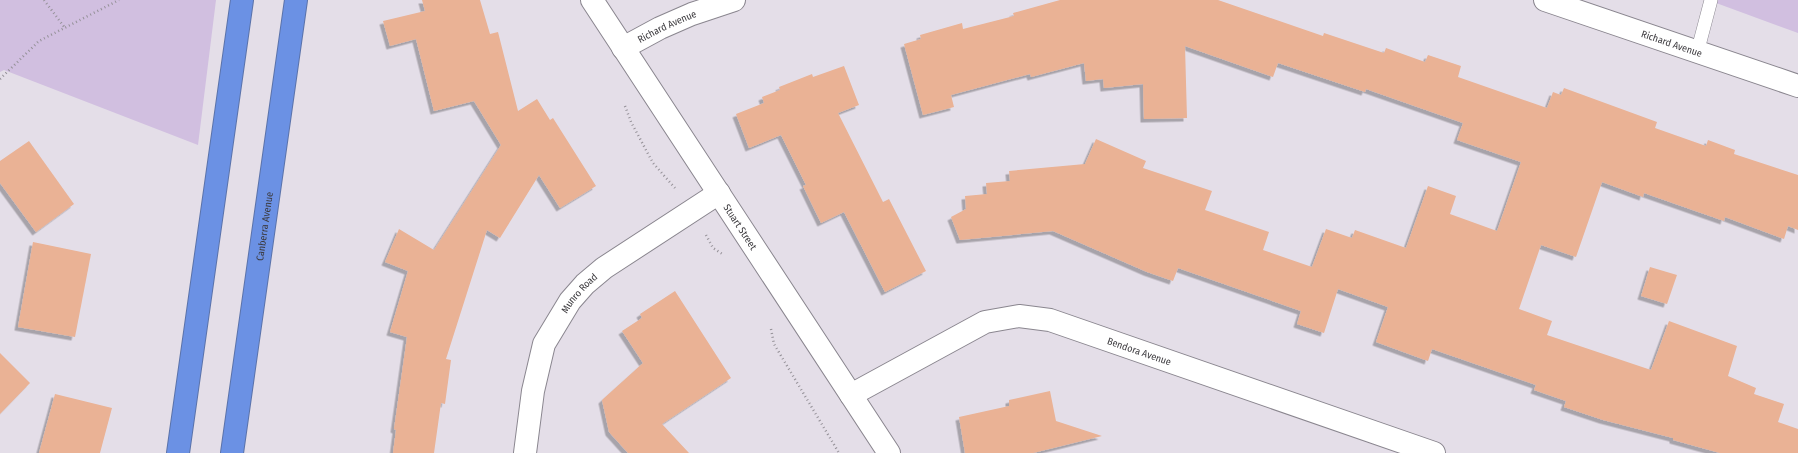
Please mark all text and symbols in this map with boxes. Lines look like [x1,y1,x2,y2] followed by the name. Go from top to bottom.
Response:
[636,8,698,46] street label: Richard Avenue
[1640,28,1704,60] street label: Richard Avenue
[254,191,276,262] street label: Canberra Avenue
[720,202,759,253] street label: Stuart Street
[559,271,600,315] street label: Munro Road
[1106,335,1173,369] street label: Bendora Avenue

